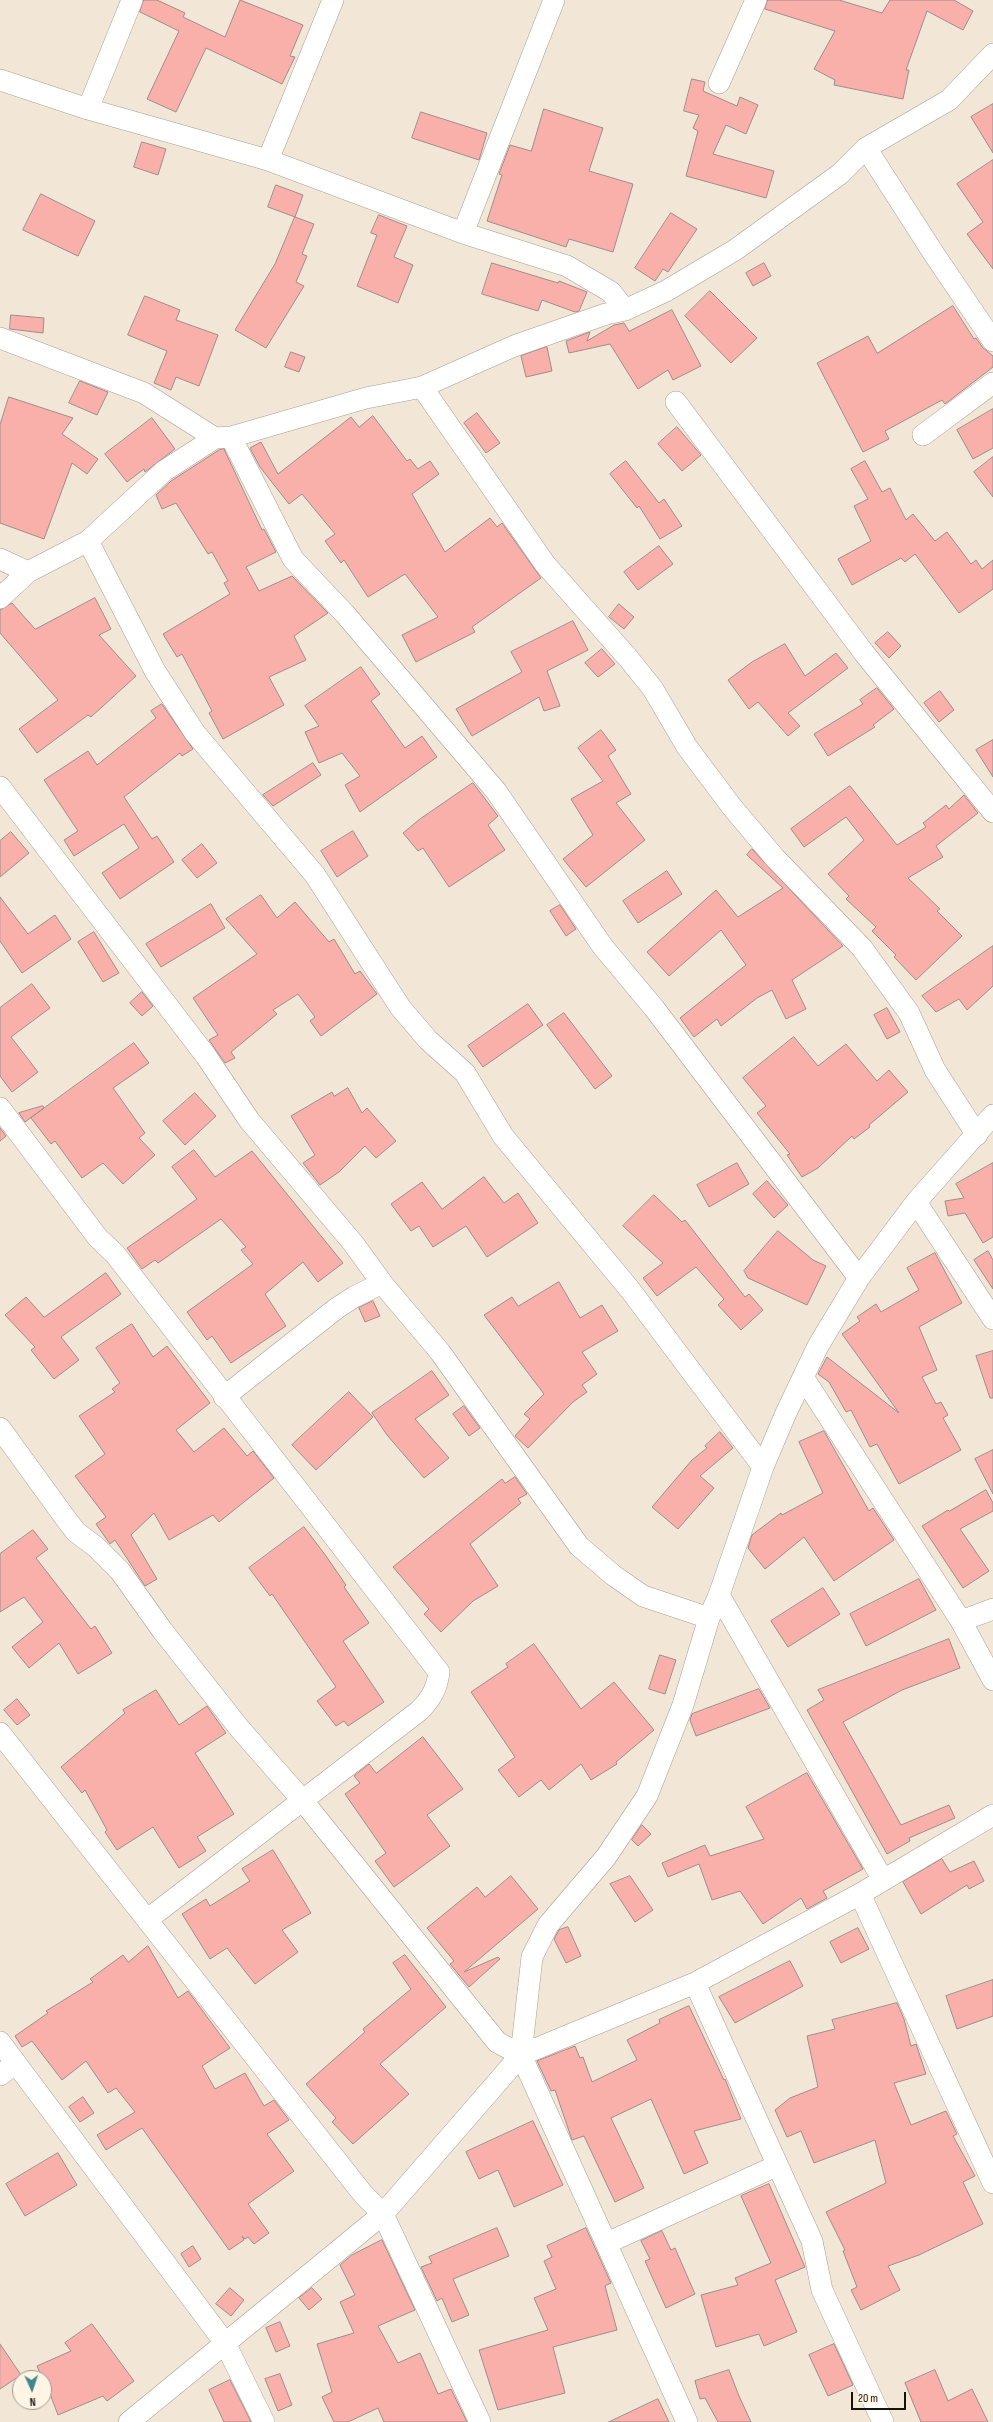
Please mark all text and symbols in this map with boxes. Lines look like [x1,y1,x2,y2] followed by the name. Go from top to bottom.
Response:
[12,2370,52,2410] north arrow
[853,2384,908,2410] scale bar
[858,2391,878,2406] text: 20 m
[29,2395,36,2408] text: N

